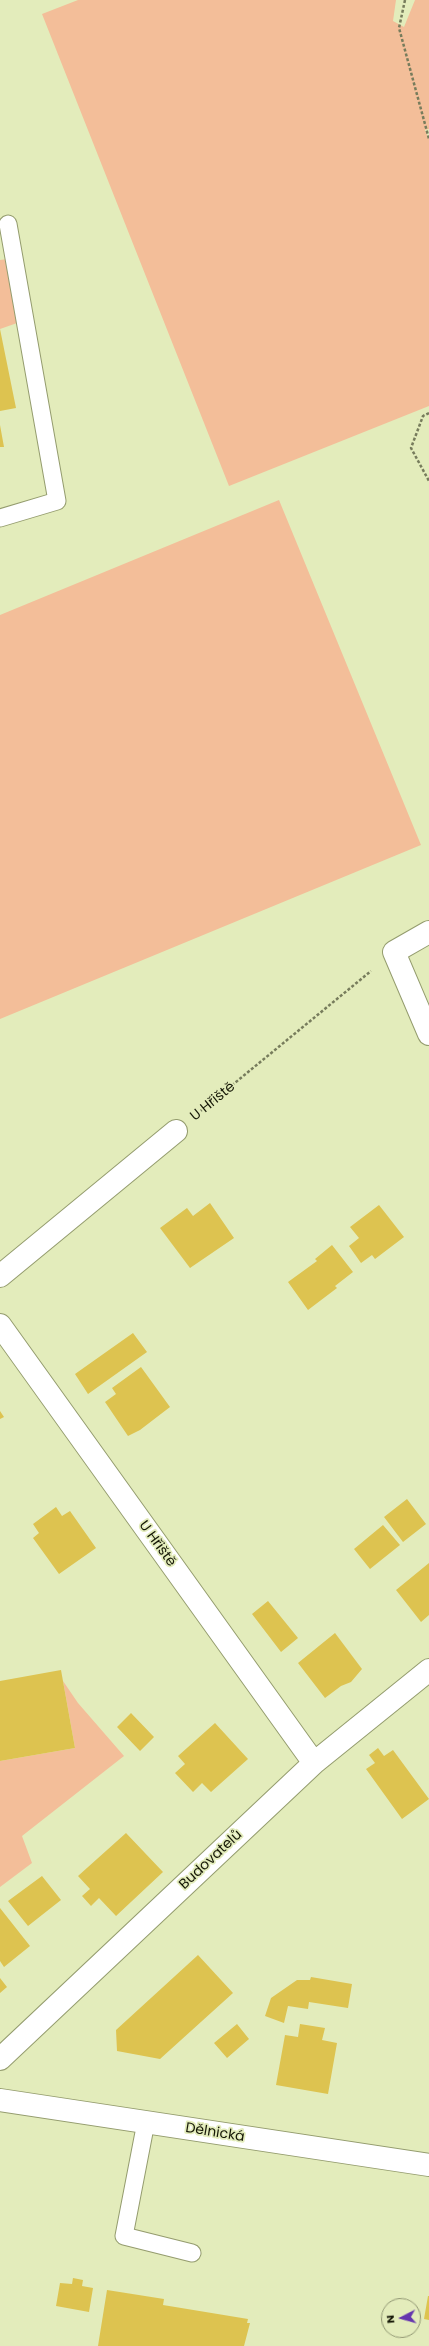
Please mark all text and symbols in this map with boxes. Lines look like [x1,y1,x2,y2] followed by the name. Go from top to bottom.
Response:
[187,1079,239,1125] street label: U Hřiště
[135,1518,179,1570] street label: U Hřiště
[176,1827,246,1893] street label: Budovatelů
[184,2120,246,2146] street label: Dělnická
[381,2298,421,2338] north arrow
[382,2314,398,2324] text: N

